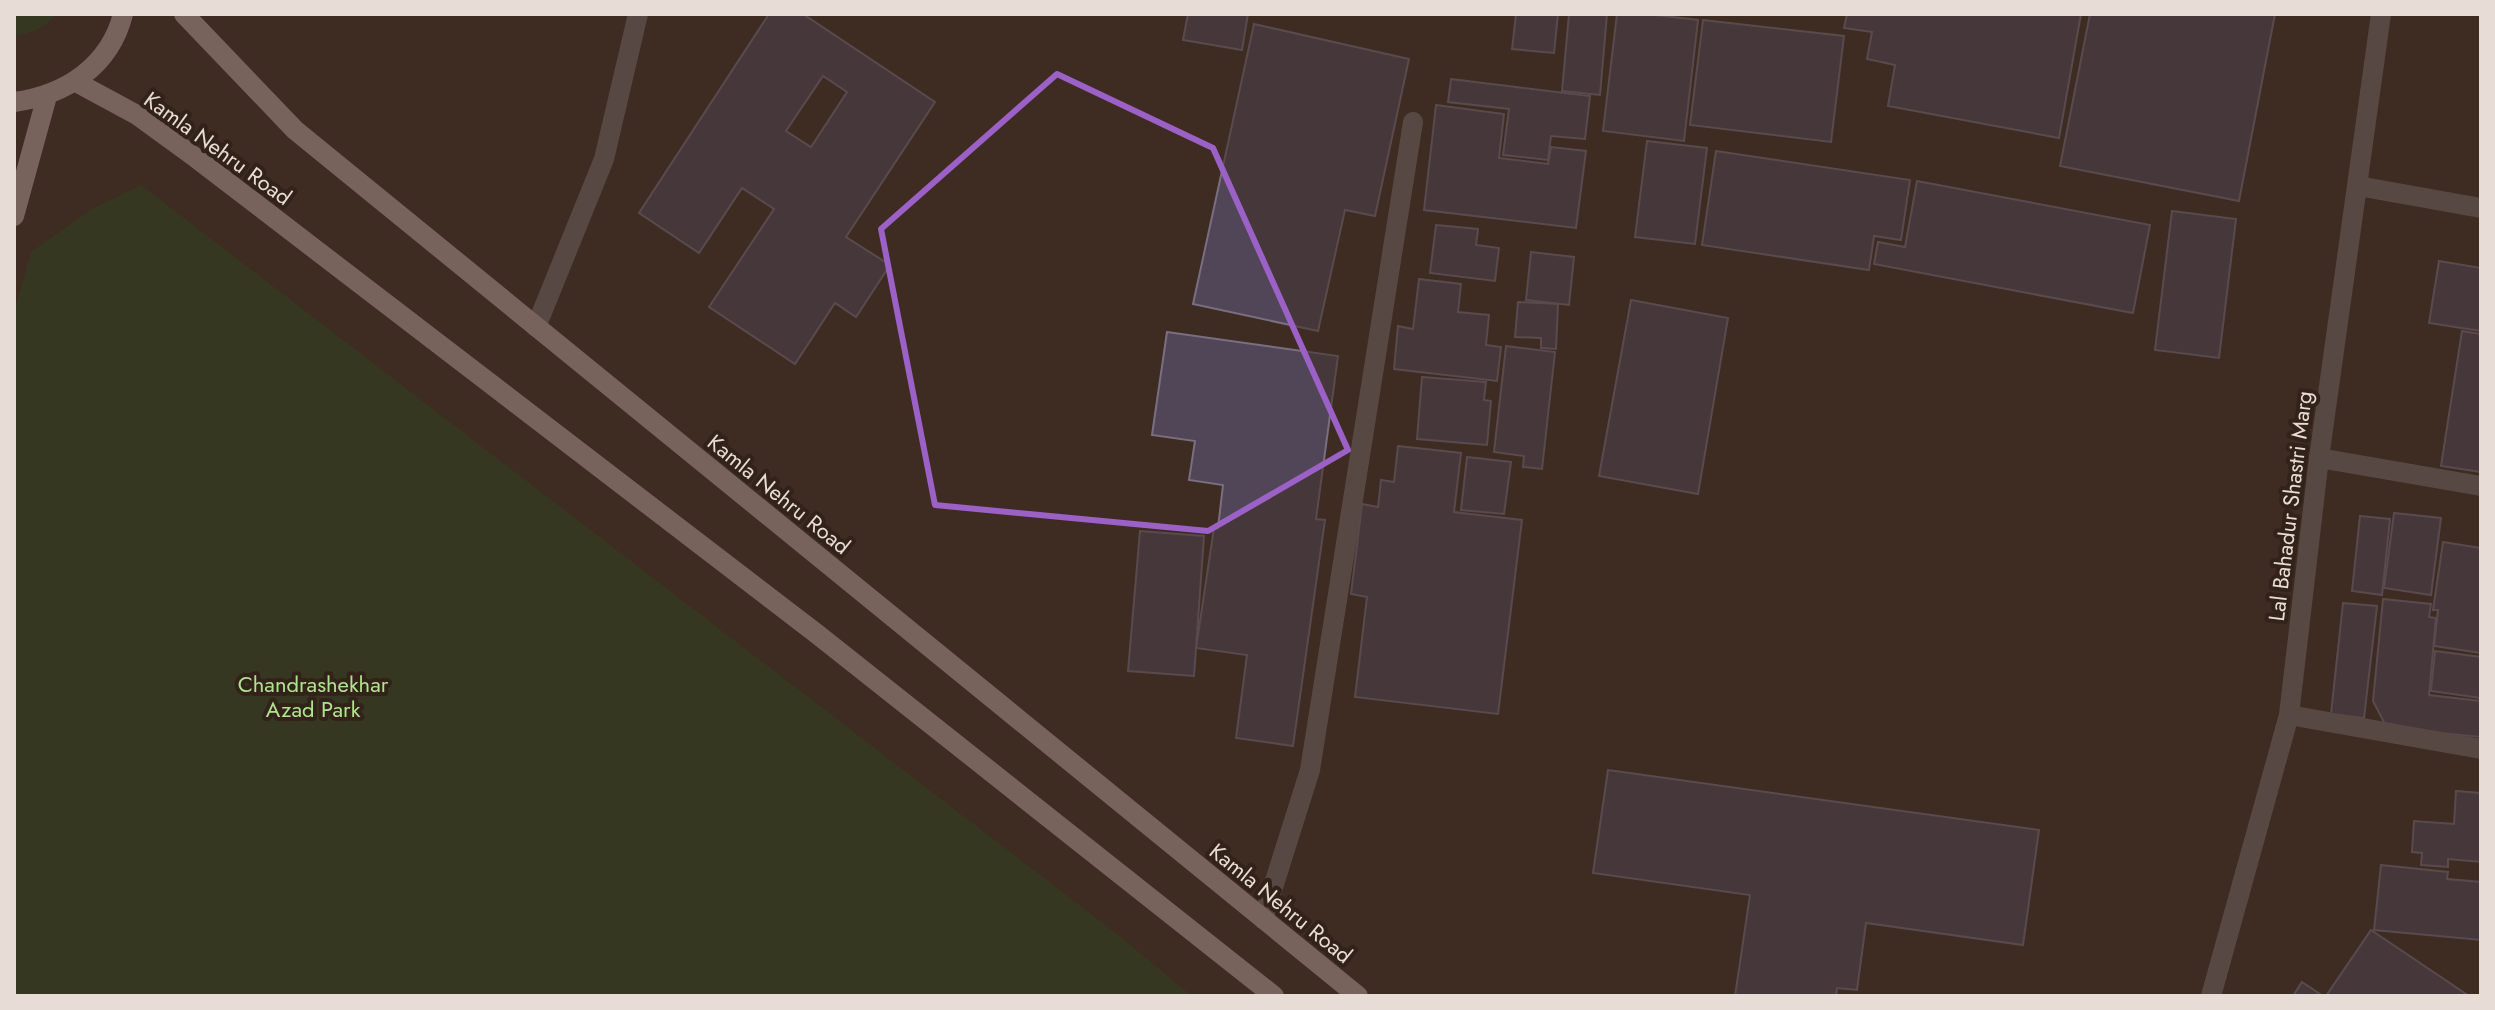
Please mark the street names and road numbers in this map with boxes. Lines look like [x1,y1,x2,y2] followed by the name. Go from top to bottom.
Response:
[138,83,298,213] street label: Kamla Nehru Road
[2260,389,2320,623] street label: Lal Bahadur Shastri Marg
[701,426,857,562] street label: Kamla Nehru Road
[1203,835,1359,971] street label: Kamla Nehru Road

